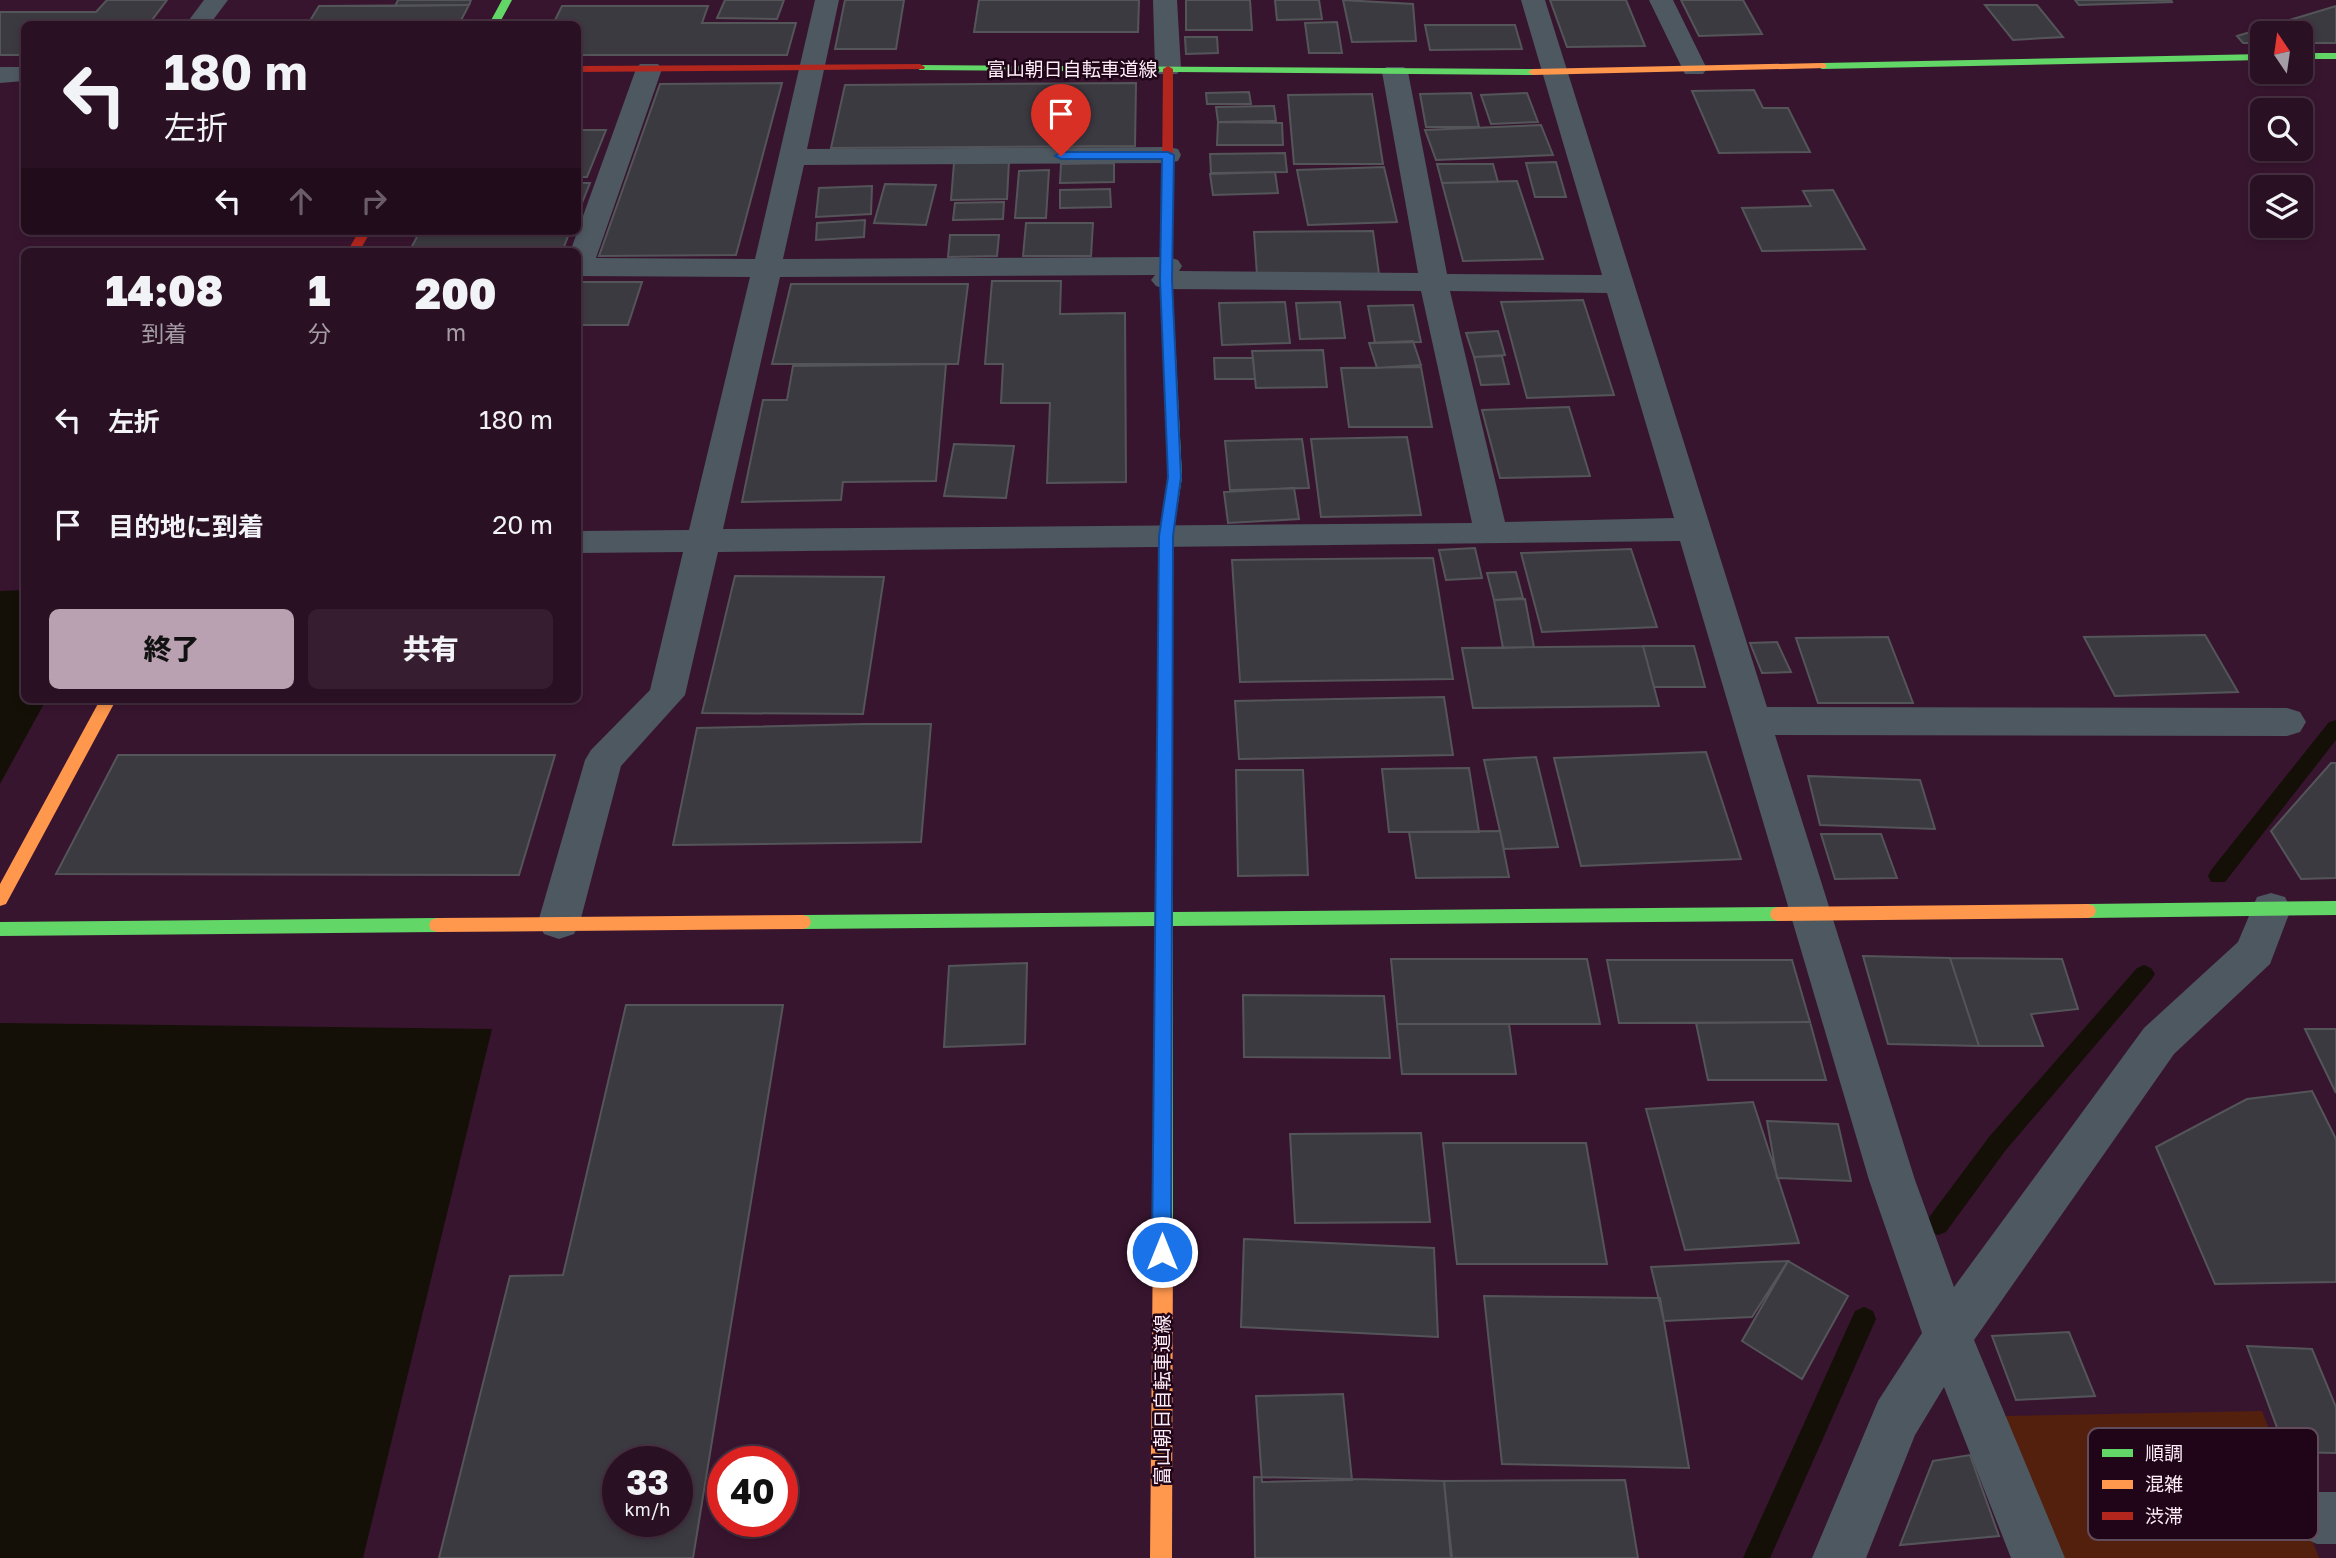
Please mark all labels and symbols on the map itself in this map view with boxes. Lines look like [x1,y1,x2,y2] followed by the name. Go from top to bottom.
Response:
[2250,21,2314,84] north arrow
[986,57,1158,80] street label: 富山朝日自転車道線
[1031,84,1091,156] pin
[1125,1215,1199,1289] position arrow
[1150,1314,1173,1486] street label: 富山朝日自転車道線
[2088,1428,2318,1540] legend
[2145,1441,2183,1464] text: 順調
[707,1446,798,1537] speed limit sign: 40
[2145,1472,2183,1495] text: 混雑
[2145,1504,2183,1527] text: 渋滞

